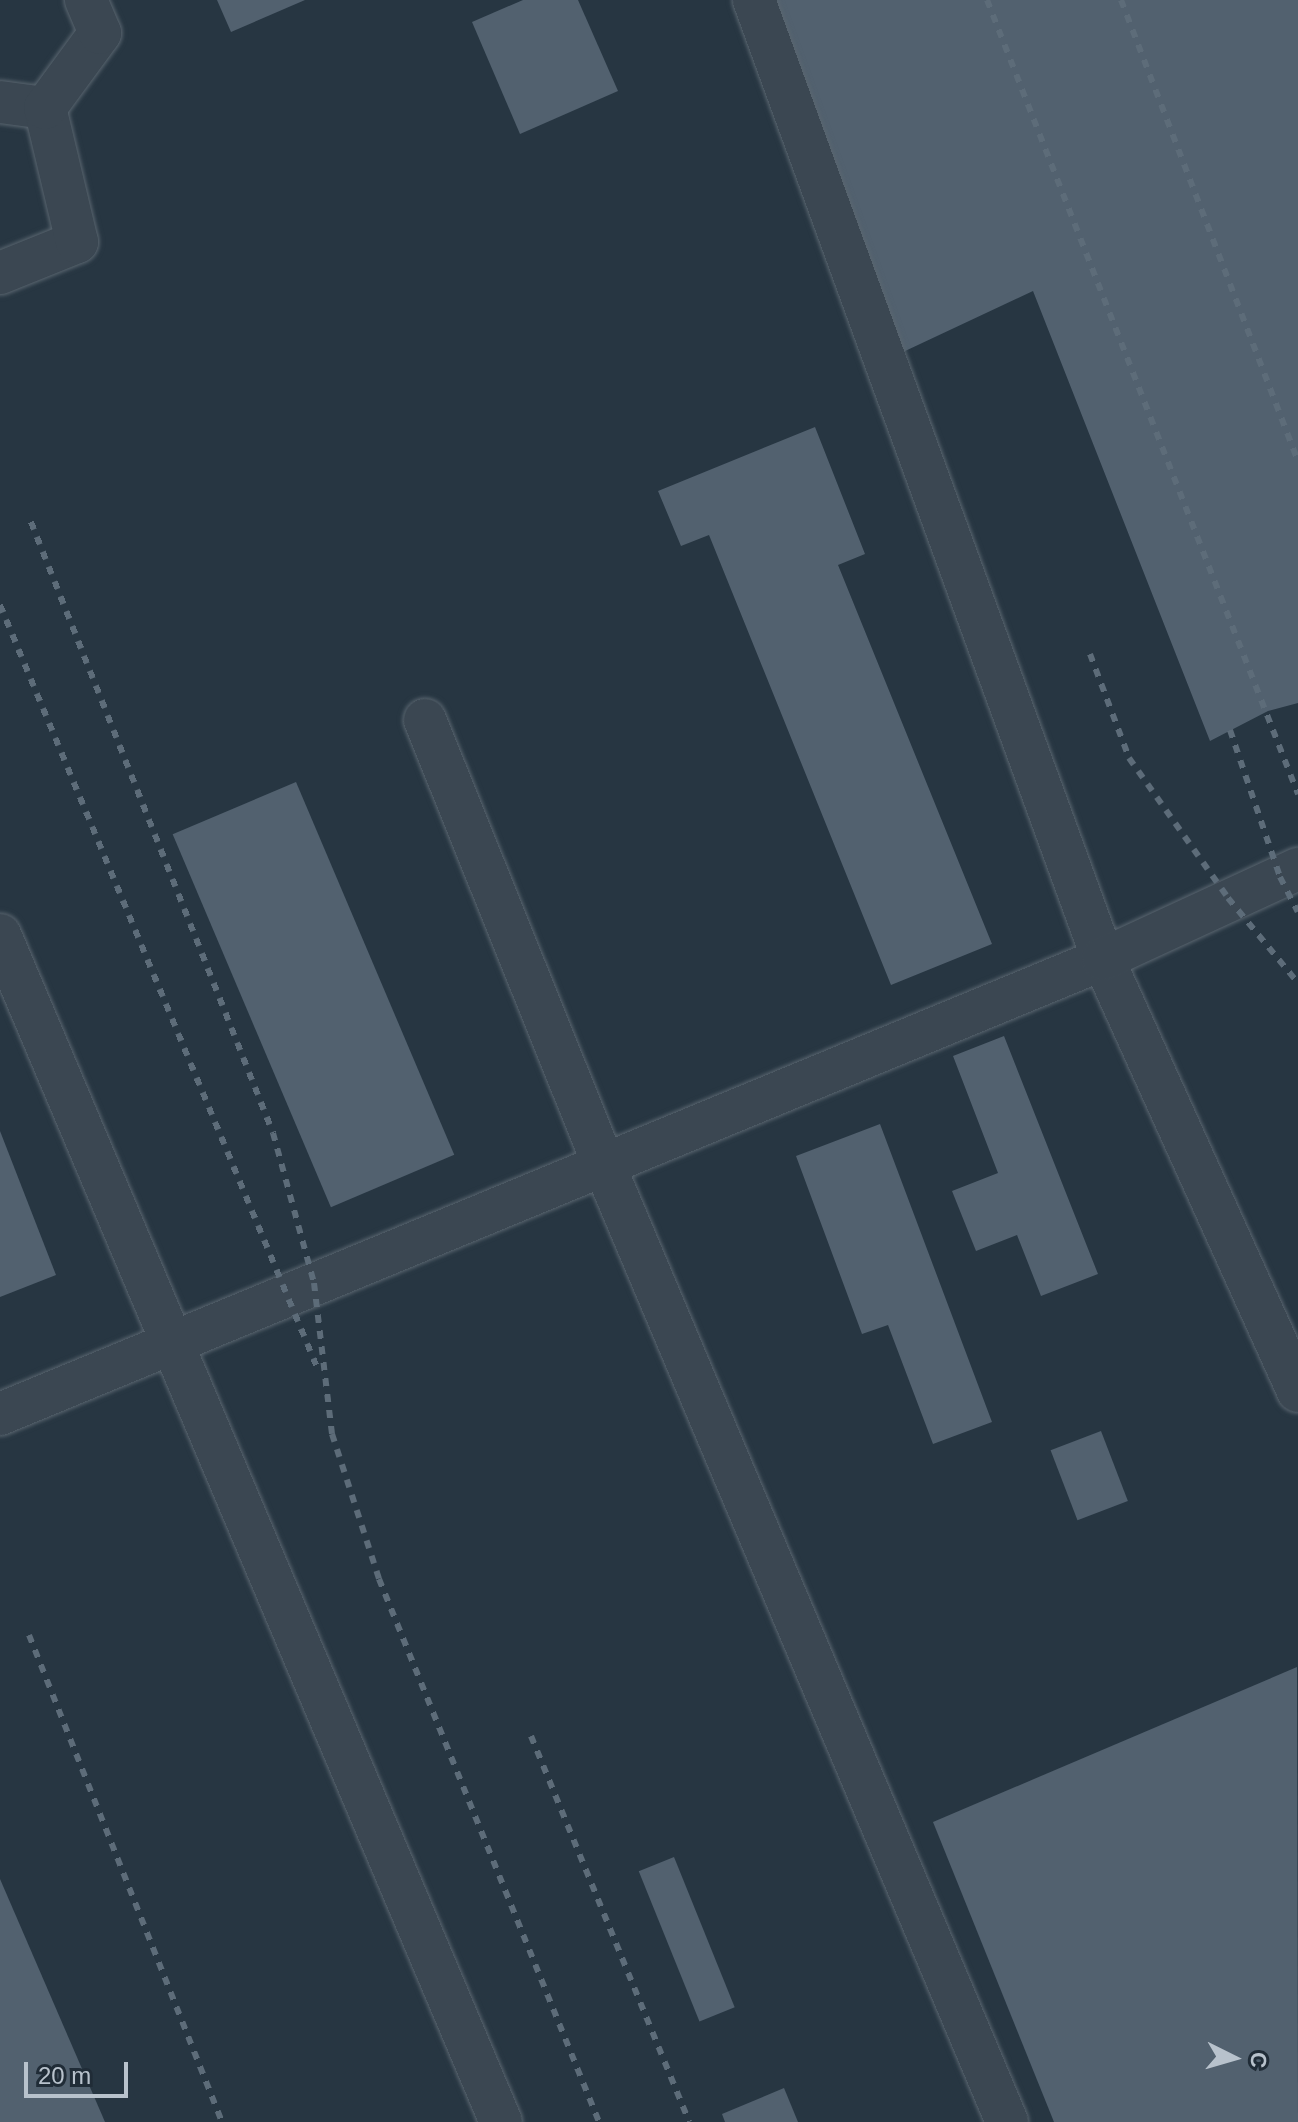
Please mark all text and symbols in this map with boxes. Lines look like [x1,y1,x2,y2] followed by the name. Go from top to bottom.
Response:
[1194,2018,1274,2098] north arrow
[28,2046,132,2096] scale bar
[1245,2051,1272,2069] text: С
[38,2062,91,2089] text: 20 m

